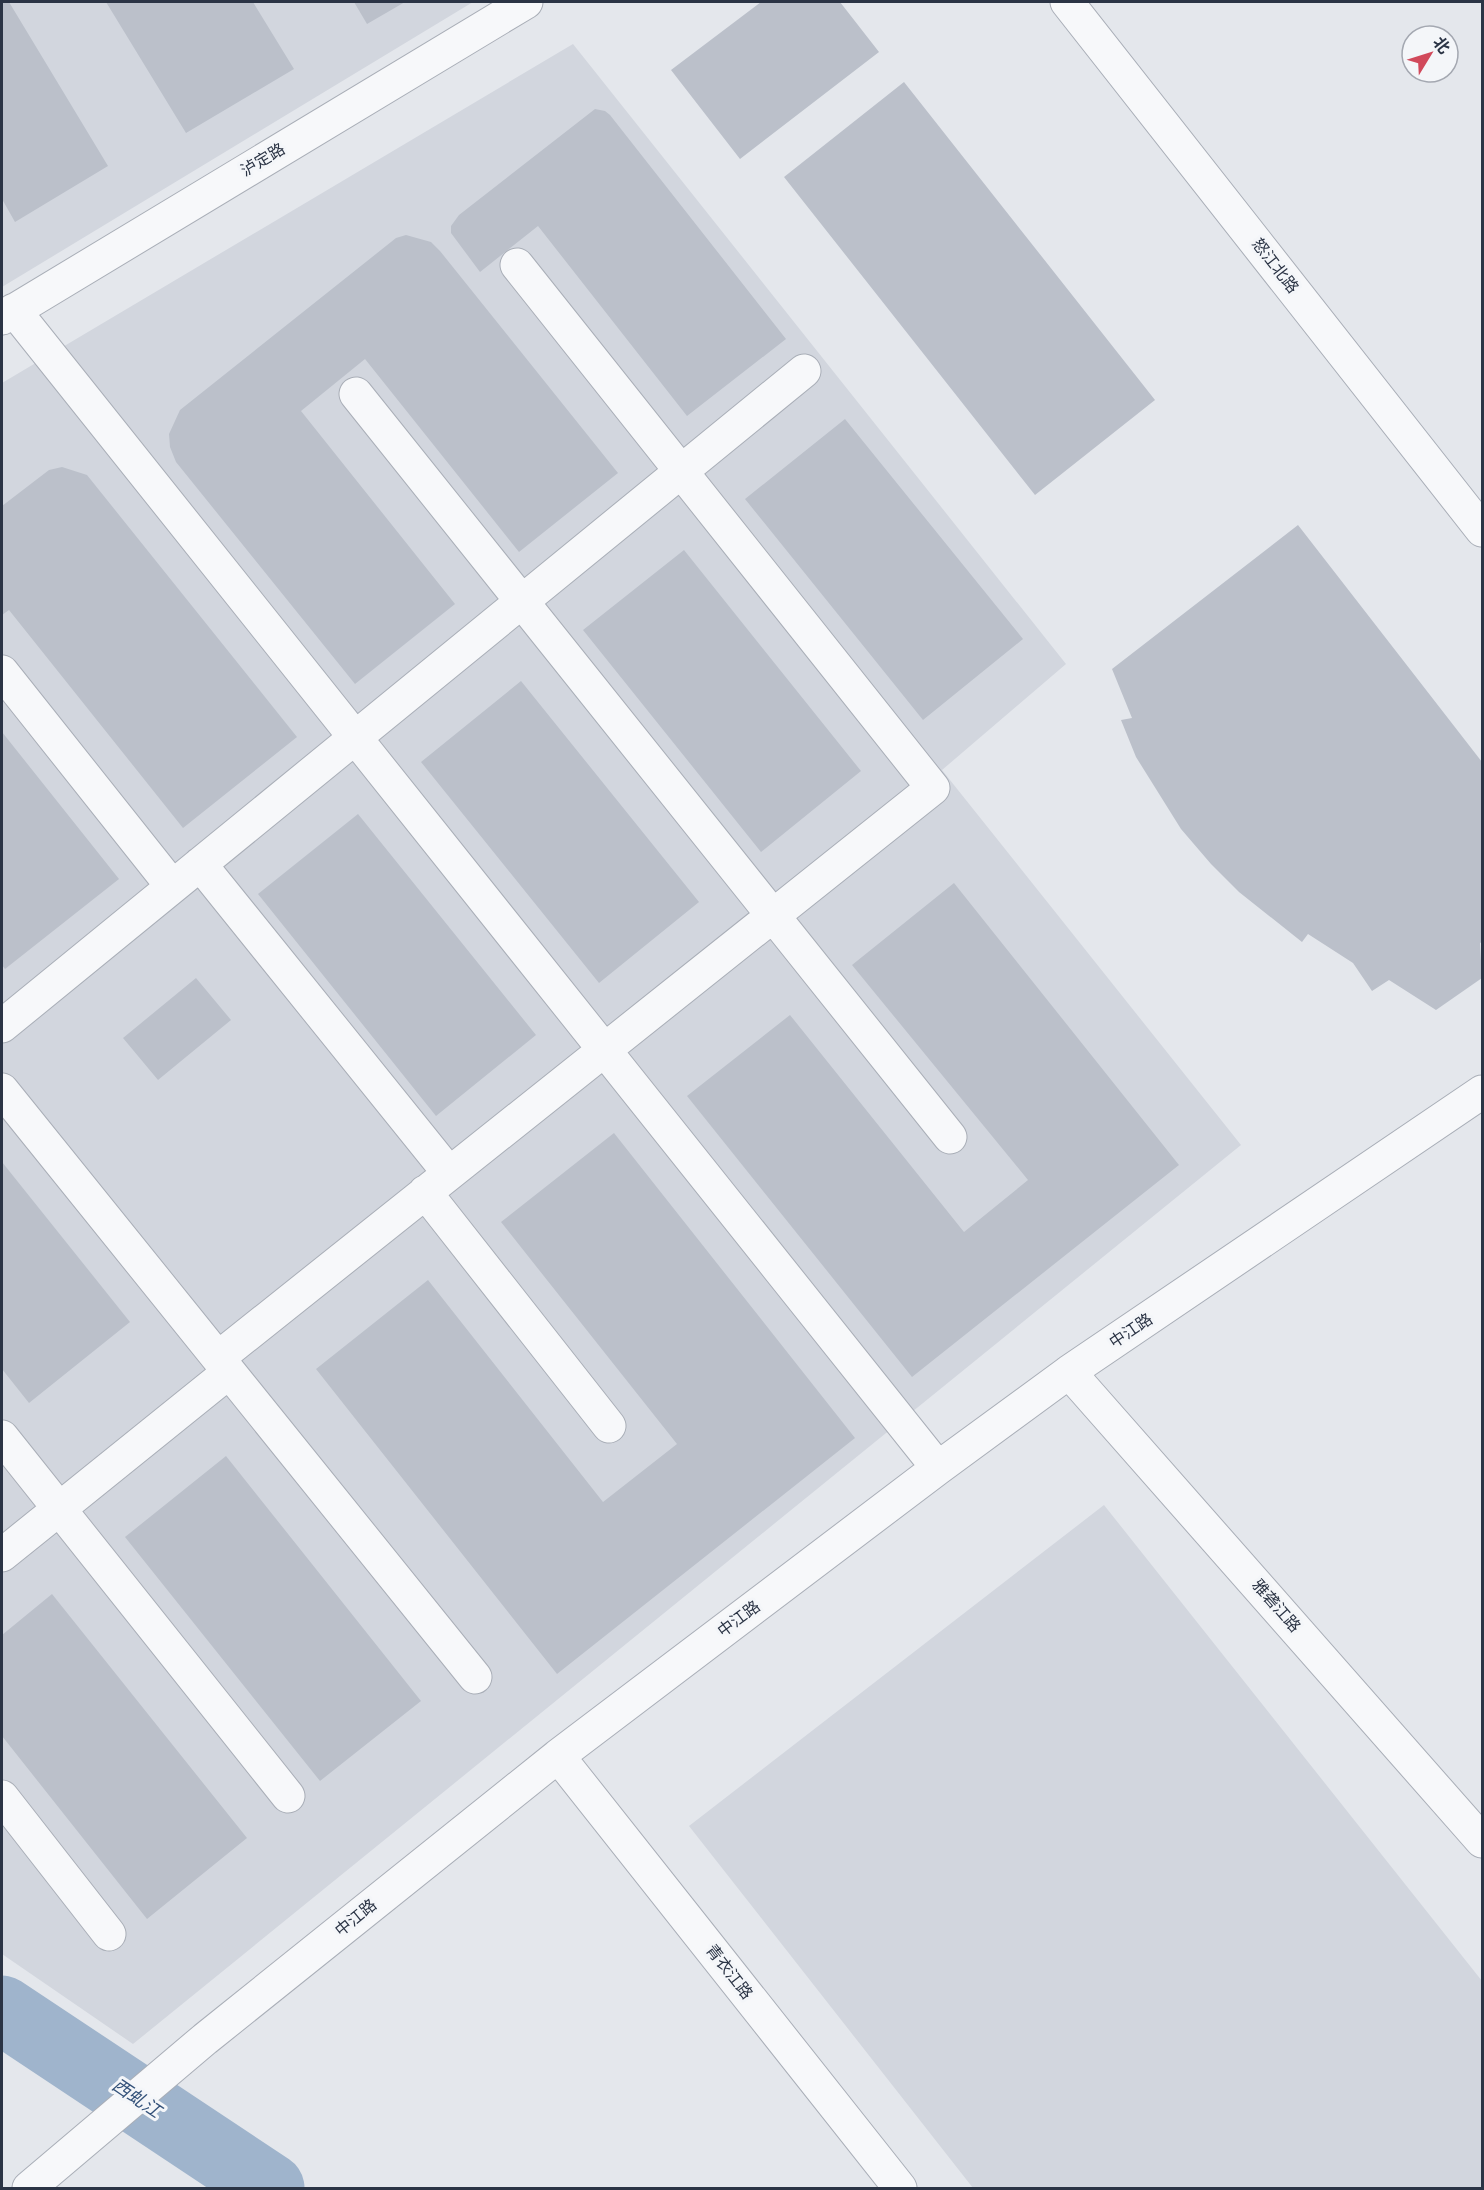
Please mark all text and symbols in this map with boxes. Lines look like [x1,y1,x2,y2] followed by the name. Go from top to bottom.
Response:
[1400,24,1460,84] north arrow
[1430,34,1453,57] text: 北
[238,140,288,179] street label: 泸定路
[1249,235,1302,296] street label: 怒江北路
[1106,1310,1155,1351] street label: 中江路
[1249,1576,1304,1635] street label: 雅砻江路
[714,1597,763,1640] street label: 中江路
[332,1896,380,1939] street label: 中江路
[703,1941,756,2002] street label: 青衣江路
[109,2076,166,2123] water label: 西虬江

